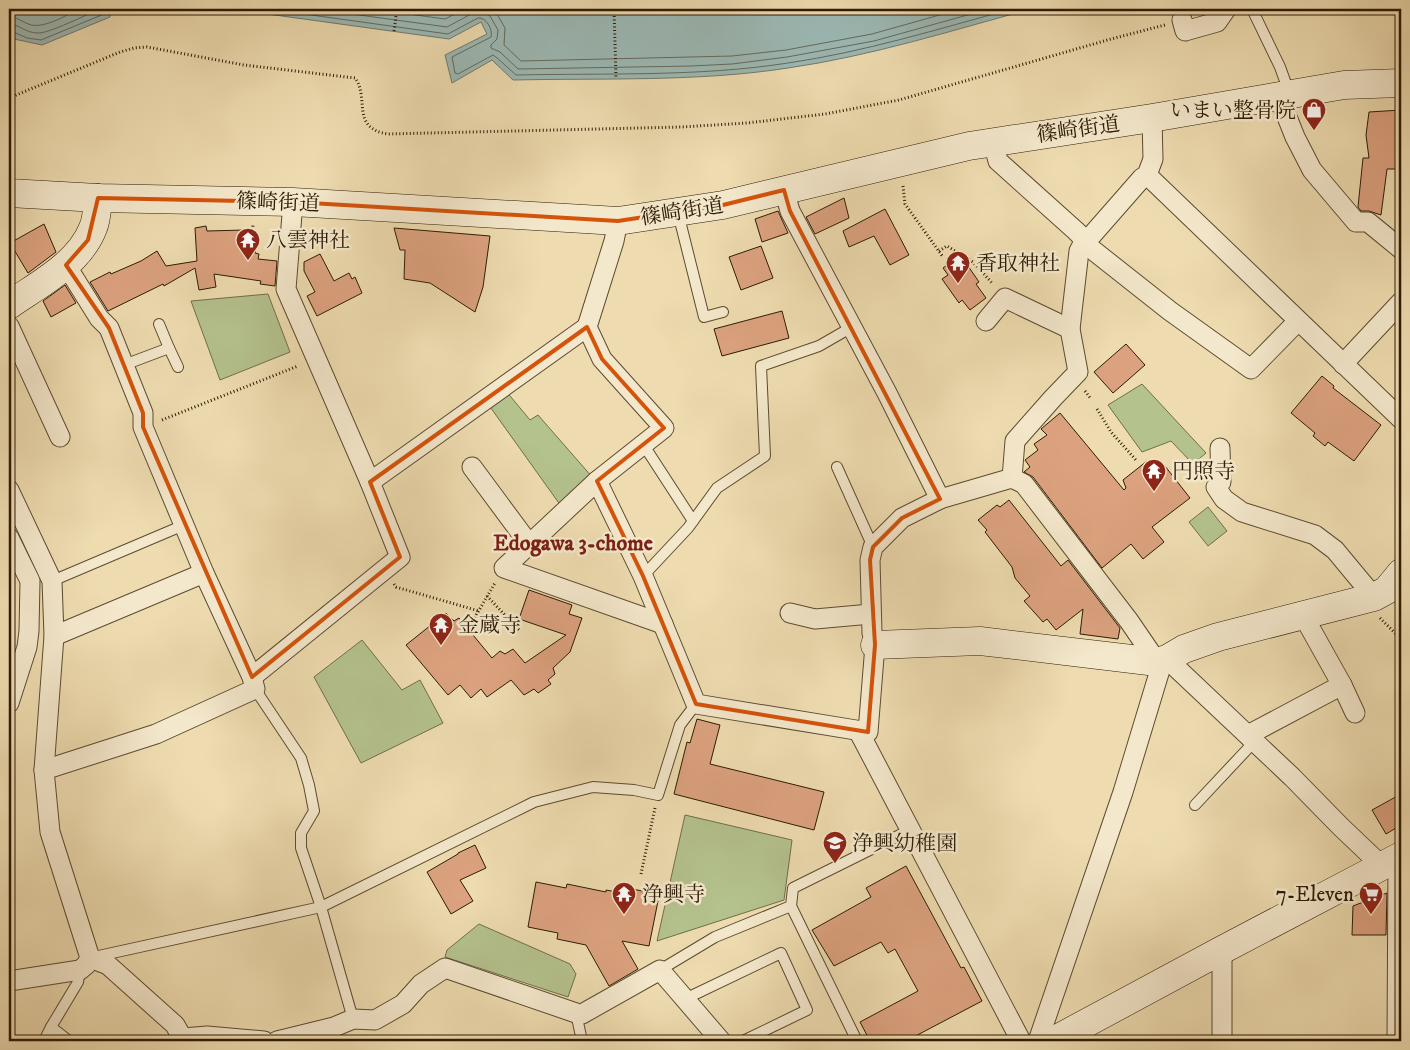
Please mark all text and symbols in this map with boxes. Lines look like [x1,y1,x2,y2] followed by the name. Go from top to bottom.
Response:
[1301,97,1327,131] shop icon: いまい整骨院
[1170,98,1296,124] place label: いまい整骨院
[1035,111,1122,149] street label: 篠崎街道
[236,189,320,217] street label: 篠崎街道
[639,193,726,231] street label: 篠崎街道
[235,227,261,261] temple icon: 八雲神社
[266,228,350,254] place label: 八雲神社
[945,250,971,284] temple icon: 香取神社
[976,251,1060,277] place label: 香取神社
[1141,458,1167,492] temple icon: 円照寺
[1172,459,1235,485] place label: 円照寺
[493,530,653,557] district label: Edogawa 3-chome
[428,612,454,646] temple icon: 金蔵寺
[458,613,521,639] place label: 金蔵寺
[822,830,848,864] school or university icon: 浄興幼稚園
[852,831,957,857] place label: 浄興幼稚園
[611,881,637,915] temple icon: 浄興寺
[1358,881,1384,915] supermarket icon: 7-Eleven
[642,882,705,908] place label: 浄興寺
[1276,882,1354,908] place label: 7-Eleven

